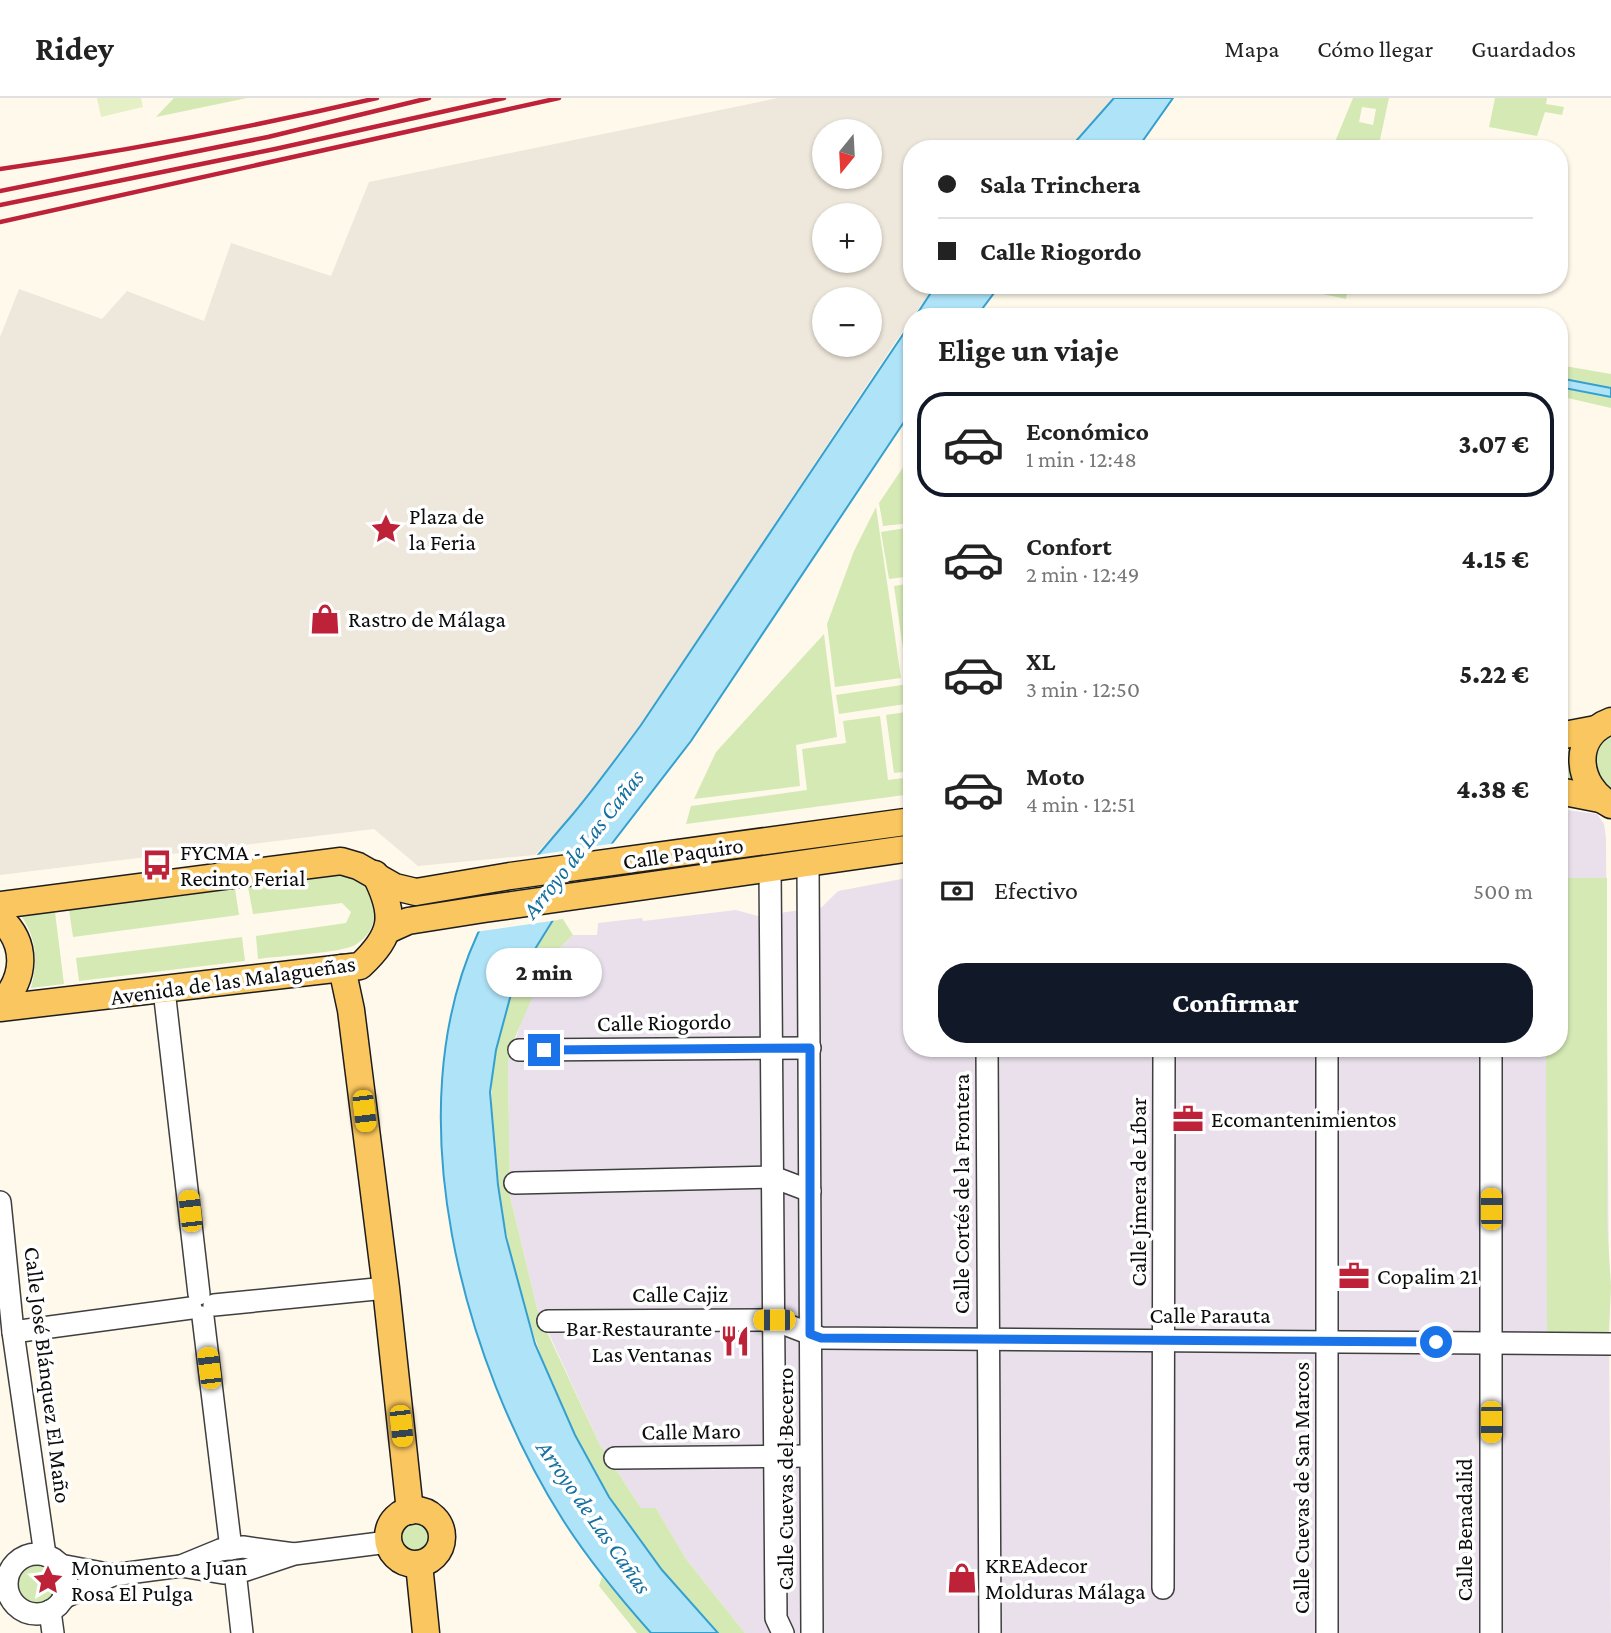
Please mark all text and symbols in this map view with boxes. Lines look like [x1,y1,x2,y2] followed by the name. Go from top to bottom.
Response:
[35,30,114,67] text: Ridey
[1225,35,1279,62] text: Mapa
[1317,35,1433,62] text: Cómo llegar
[1471,35,1576,62] text: Guardados
[812,119,882,189] north arrow
[812,119,882,357] map controls
[980,170,1140,199] text: Sala Trinchera
[812,203,882,273] button: +
[980,237,1141,266] text: Calle Riogordo
[812,287,882,357] button: −
[938,332,1119,368] text: Elige un viaje
[942,413,1005,476] icon: car
[1026,417,1149,446] text: Económico
[1458,430,1529,459] text: 3.07 €
[1026,446,1137,472] text: 1 min · 12:48
[409,503,484,555] place label: Plaza de la Feria
[369,512,403,546] place icon: Plaza de la Feria
[942,528,1005,591] icon: car
[1026,532,1112,561] text: Confort
[1462,545,1529,574] text: 4.15 €
[1026,561,1139,587] text: 2 min · 12:49
[308,602,342,636] shop icon: Rastro de Málaga
[348,606,506,632] place label: Rastro de Málaga
[942,643,1005,706] icon: car
[1026,647,1055,676] text: XL
[1459,660,1529,689] text: 5.22 €
[1026,676,1140,702] text: 3 min · 12:50
[942,758,1005,821] icon: car
[1026,762,1085,791] text: Moto
[516,764,649,924] water label: Arroyo de Las Cañas
[1456,775,1529,804] text: 4.38 €
[1026,791,1135,817] text: 4 min · 12:51
[621,832,745,874] street label: Calle Paquiro
[180,839,306,891] place label: FYCMA - Recinto Ferial
[140,848,174,882] bus stop icon: FYCMA - Recinto Ferial
[938,872,976,910] icon: cash
[994,876,1078,905] text: Efectivo
[1473,878,1533,904] text: 500 m
[486,948,602,998] callout: 2 min
[109,950,357,1010] street label: Avenida de las Malagueñas
[516,959,572,985] text: 2 min
[938,963,1533,1043] button: Confirmar
[597,1008,731,1036] street label: Calle Riogordo
[528,1034,560,1066] route end
[948,1073,974,1314] street label: Calle Cortés de la Frontera
[352,1089,377,1133] car
[1125,1097,1151,1287] street label: Calle Jimera de Líbar
[1171,1102,1205,1136] office icon: Ecomantenimientos
[1211,1106,1397,1132] place label: Ecomantenimientos
[1481,1188,1502,1230] car
[178,1189,203,1233] car
[19,1245,77,1505] street label: Calle José Blánquez El Maño
[1337,1259,1371,1293] office icon: Copalim 21
[1377,1263,1478,1289] place label: Copalim 21
[632,1281,728,1307] street label: Calle Cajiz
[1149,1302,1271,1328] street label: Calle Parauta
[754,1310,796,1331] car
[566,1315,712,1367] place label: Bar Restaurante Las Ventanas
[718,1324,752,1358] restaurant icon: Bar Restaurante Las Ventanas
[1420,1326,1452,1358] route start
[197,1346,222,1390] car
[1288,1362,1314,1614] street label: Calle Cuevas de San Marcos
[772,1368,798,1590] street label: Calle Cuevas del Becerro
[1481,1401,1502,1443] car
[389,1404,414,1448] car
[641,1417,741,1445] street label: Calle Maro
[531,1434,658,1599] water label: Arroyo de Las Cañas
[1451,1458,1477,1602] street label: Calle Benadalid
[985,1552,1146,1604] place label: KREAdecor Molduras Málaga
[71,1554,247,1606] place label: Monumento a Juan Rosa El Pulga
[945,1561,979,1595] shop icon: KREAdecor Molduras Málaga
[31,1563,65,1597] place icon: Monumento a Juan Rosa El Pulga

